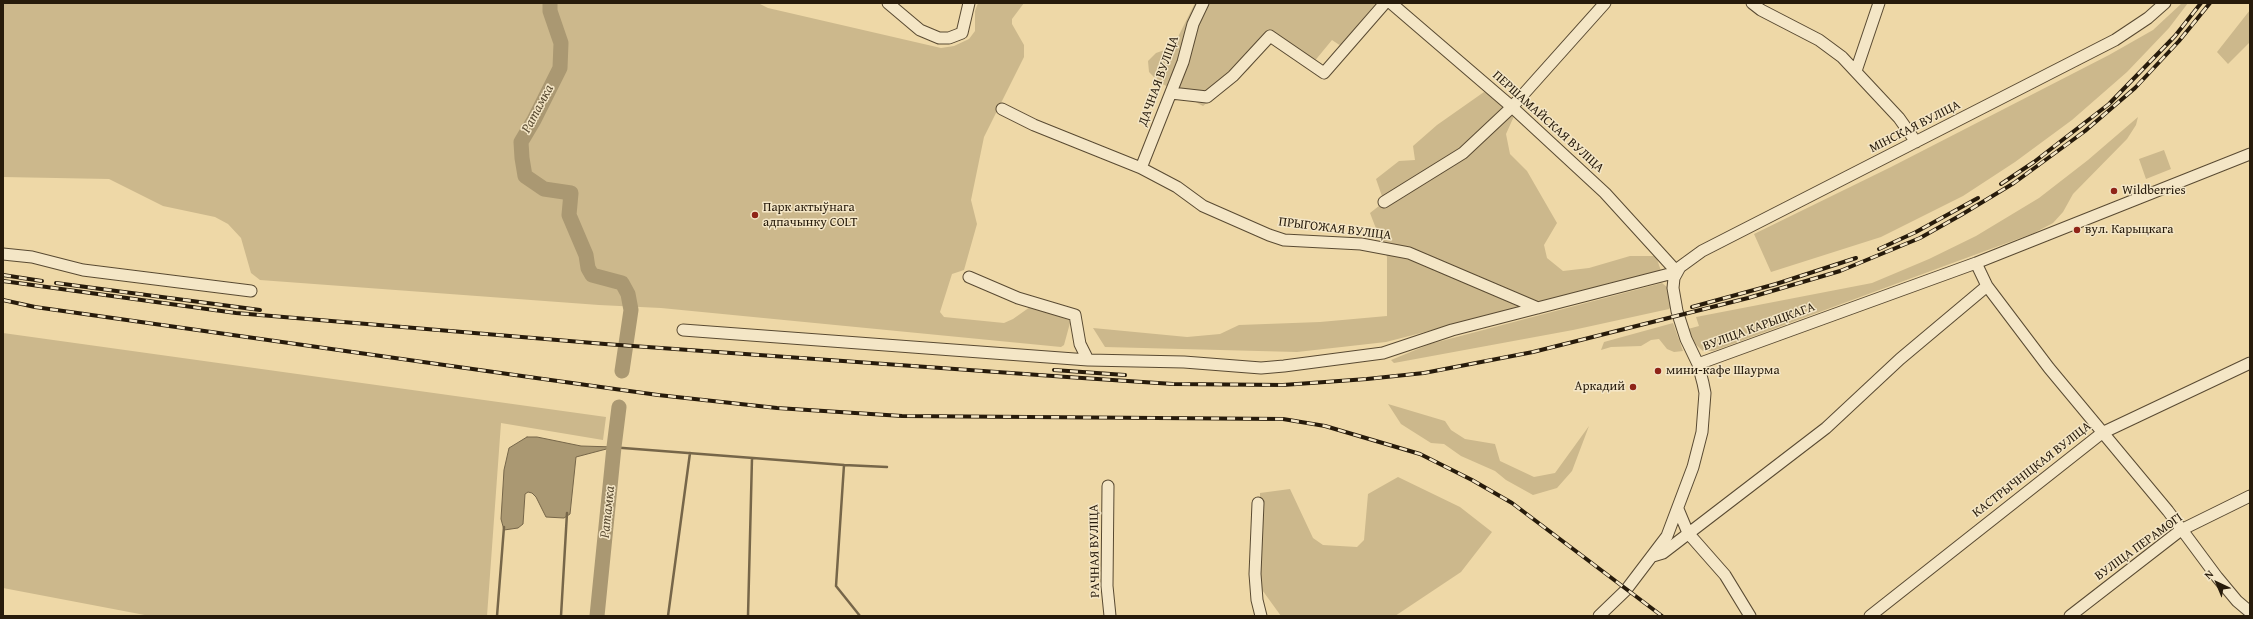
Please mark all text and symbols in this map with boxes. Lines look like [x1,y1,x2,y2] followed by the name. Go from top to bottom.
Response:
[1135,34,1183,128] street label: ДАЧНАЯ ВУЛІЦА
[1489,68,1607,176] street label: ПЕРШАМАЙСКАЯ ВУЛІЦА
[518,82,558,136] water label: Ратамка
[1867,97,1963,157] street label: МІНСКАЯ ВУЛІЦА
[2122,183,2186,199] place label: Wildberries
[2109,186,2119,196] marker: Wildberries
[763,200,857,231] place label: Парк актыўнага адпачынку COLT
[750,210,760,220] marker: Парк актыўнага адпачынку COLT
[1278,214,1392,244] street label: ПРЫГОЖАЯ ВУЛІЦА
[2085,222,2173,238] place label: вул. Карыцкага
[2072,225,2082,235] marker: вул. Карыцкага
[1701,299,1817,355] street label: ВУЛІЦА КАРЫЦКАГА
[1666,363,1780,379] place label: мини-кафе Шаурма
[1653,366,1663,376] marker: мини-кафе Шаурма
[1575,379,1625,395] place label: Аркадий
[1628,382,1638,392] marker: Аркадий
[1970,419,2094,521] street label: КАСТРЫЧНІЦКАЯ ВУЛІЦА
[597,485,619,539] water label: Ратамка
[1086,504,1104,598] street label: РАЧНАЯ ВУЛІЦА
[2092,510,2186,584] street label: ВУЛІЦА ПЕРАМОГІ
[2197,563,2237,603] north arrow
[2200,566,2217,583] text: N

